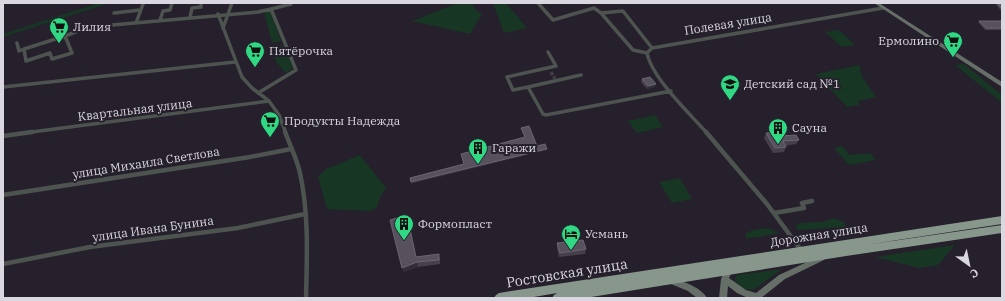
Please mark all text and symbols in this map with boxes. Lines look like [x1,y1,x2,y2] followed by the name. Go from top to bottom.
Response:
[683,9,773,38] street label: Полевая улица
[48,16,70,44] supermarket icon: Лилия
[73,19,111,34] place label: Лилия
[942,30,964,58] supermarket icon: Ермолино
[878,33,939,48] place label: Ермолино
[244,40,266,68] supermarket icon: Пятёрочка
[269,43,334,58] place label: Пятёрочка
[719,73,741,101] school or university icon: Детский сад №1
[744,76,840,91] place label: Детский сад №1
[77,95,194,124] street label: Квартальная улица
[259,110,281,138] supermarket icon: Продукты Надежда
[284,113,401,128] place label: Продукты Надежда
[767,117,789,145] building icon: Сауна
[792,120,827,135] place label: Сауна
[467,137,489,165] building icon: Гаражи
[492,140,536,155] place label: Гаражи
[71,143,221,182] street label: улица Михаила Светлова
[91,213,215,244] street label: улица Ивана Бунина
[393,213,415,241] building icon: Формопласт
[418,216,492,231] place label: Формопласт
[769,219,869,250] street label: Дорожная улица
[560,223,582,251] hotel icon: Усмань
[585,226,629,241] place label: Усмань
[949,245,989,285] north arrow
[505,254,629,291] street label: Ростовская улица
[968,266,981,281] text: С

